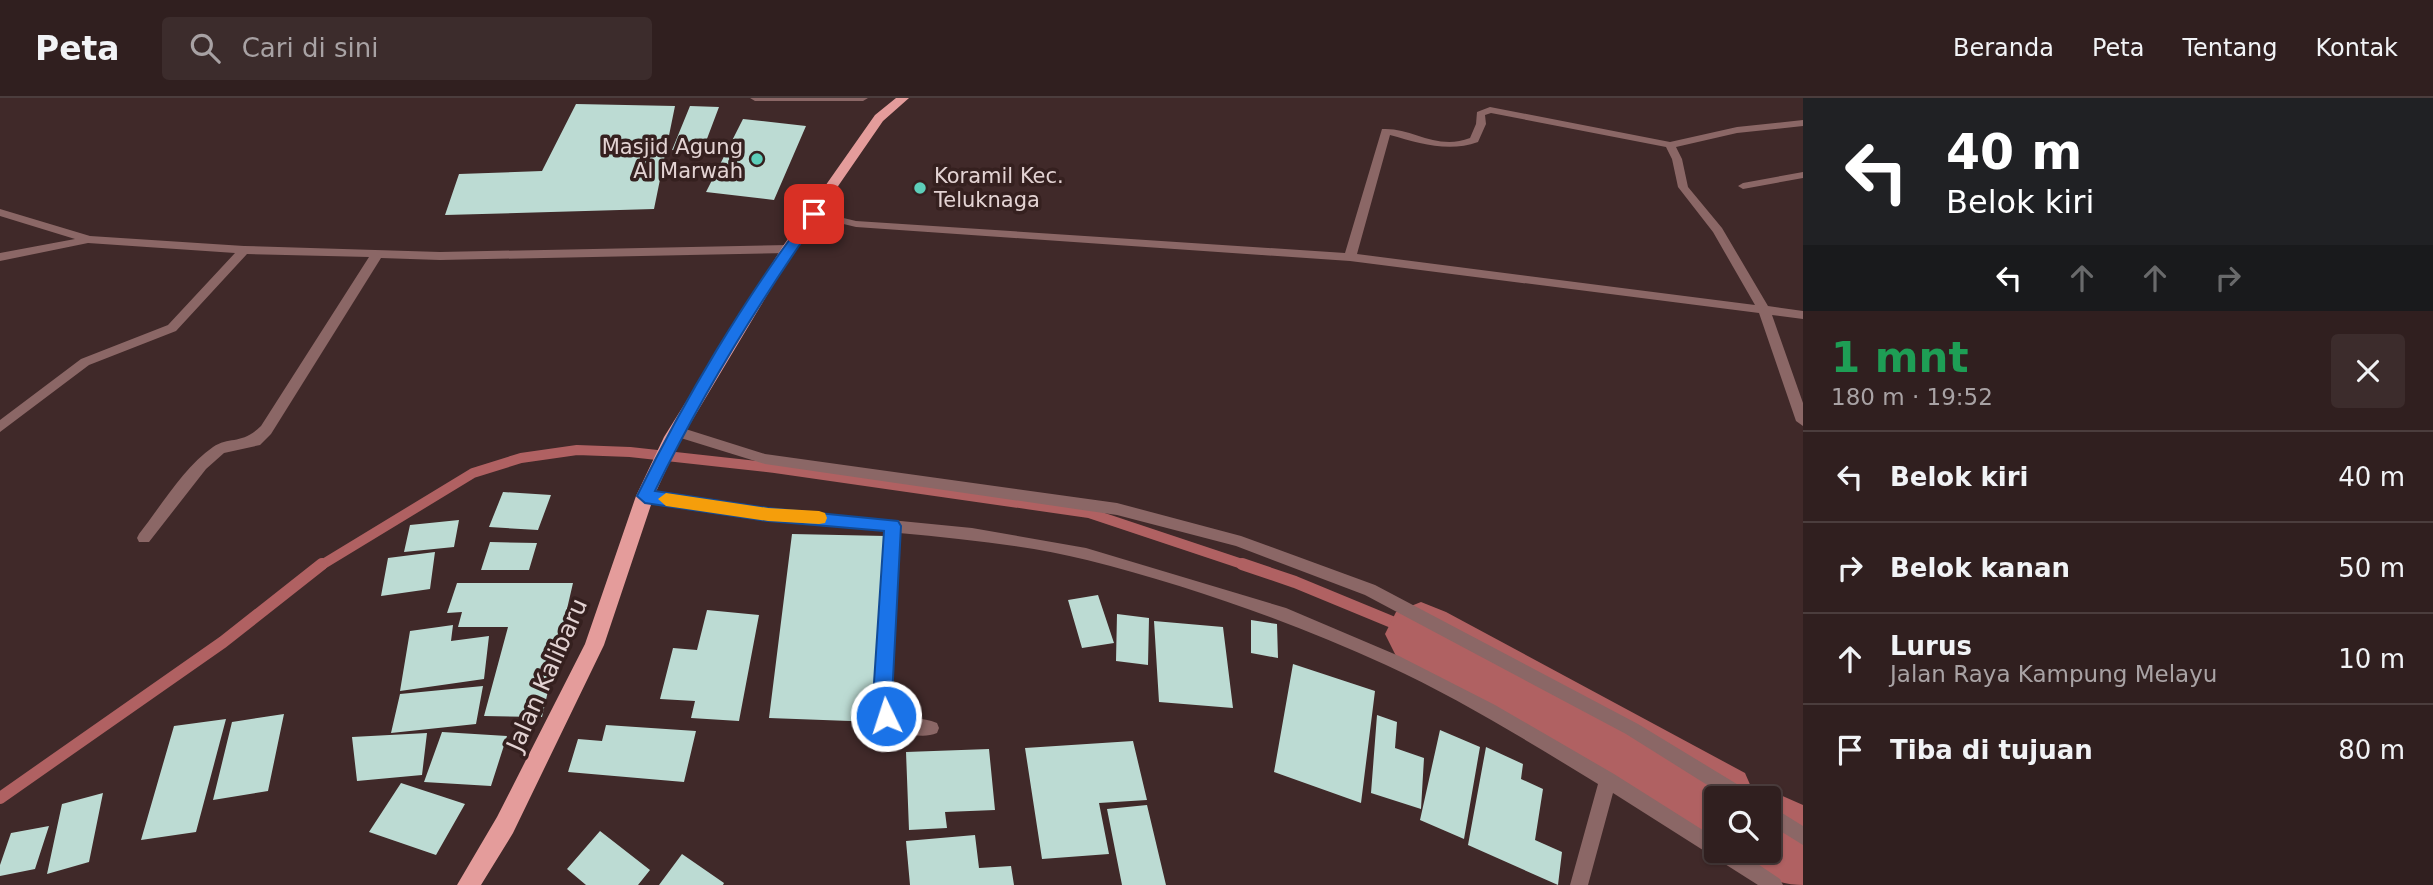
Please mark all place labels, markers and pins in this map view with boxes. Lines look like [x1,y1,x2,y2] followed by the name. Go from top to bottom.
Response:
[602,135,743,183] place label: Masjid Agung Al Marwah
[749,151,765,167] marker: Masjid Agung Al Marwah
[933,164,1064,212] place label: Koramil Kec. Teluknaga
[912,180,928,196] marker: Koramil Kec. Teluknaga
[784,184,844,244] pin

